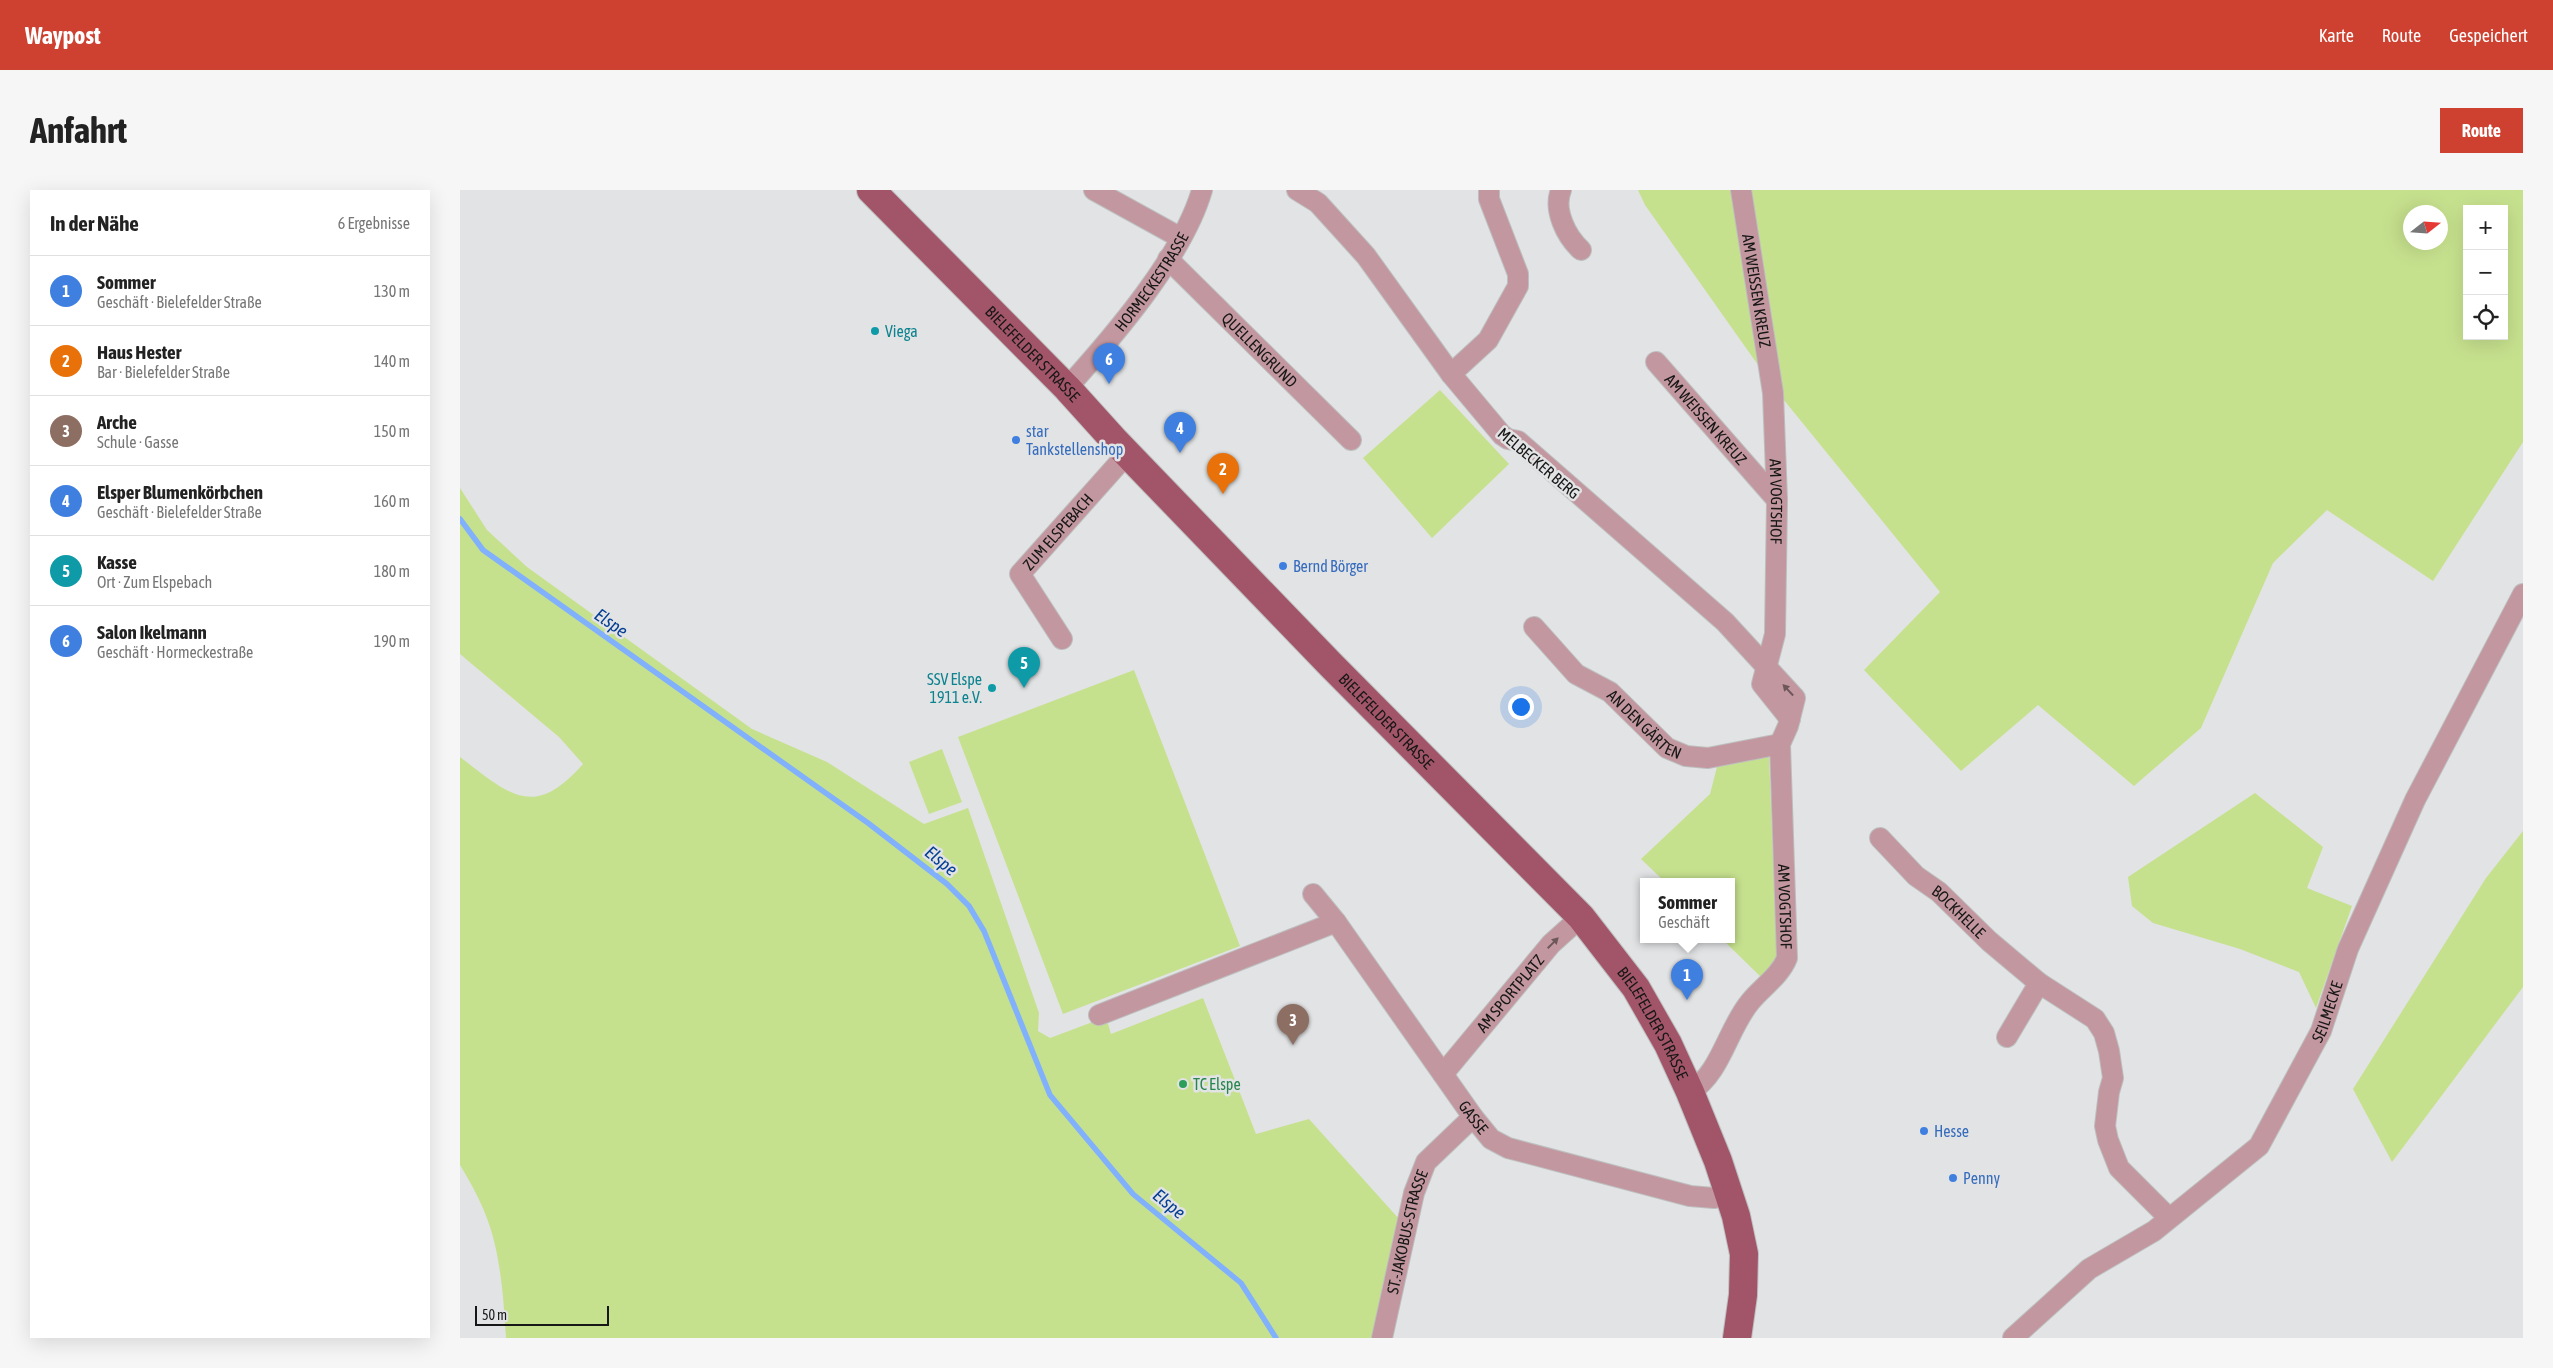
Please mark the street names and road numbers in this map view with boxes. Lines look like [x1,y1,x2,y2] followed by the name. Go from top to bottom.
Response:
[1111,229,1192,335] street label: HORMECKESTRASSE
[1739,233,1775,349] street label: AM WEISSEN KREUZ
[982,302,1084,405] street label: BIELEFELDER STRASSE
[1218,309,1301,391] street label: QUELLENGRUND
[1662,370,1751,468] street label: AM WEISSEN KREUZ
[1495,424,1583,502] street label: MELBECKER BERG
[1766,459,1786,545] street label: AM VOGTSHOF
[1019,490,1096,574] street label: ZUM ELSPEBACH
[1335,669,1438,772] street label: BIELEFELDER STRASSE
[1604,686,1684,762] street label: AN DEN GÄRTEN
[1775,864,1796,950] street label: AM VOGTSHOF
[1929,881,1989,941] street label: BOCKHELLE
[1473,951,1547,1036] street label: AM SPORTPLATZ
[1614,963,1692,1082] street label: BIELEFELDER STRASSE
[2308,979,2346,1045] street label: SEILMECKE
[1455,1097,1492,1137] street label: GASSE
[1383,1167,1431,1296] street label: ST.-JAKOBUS-STRASSE

